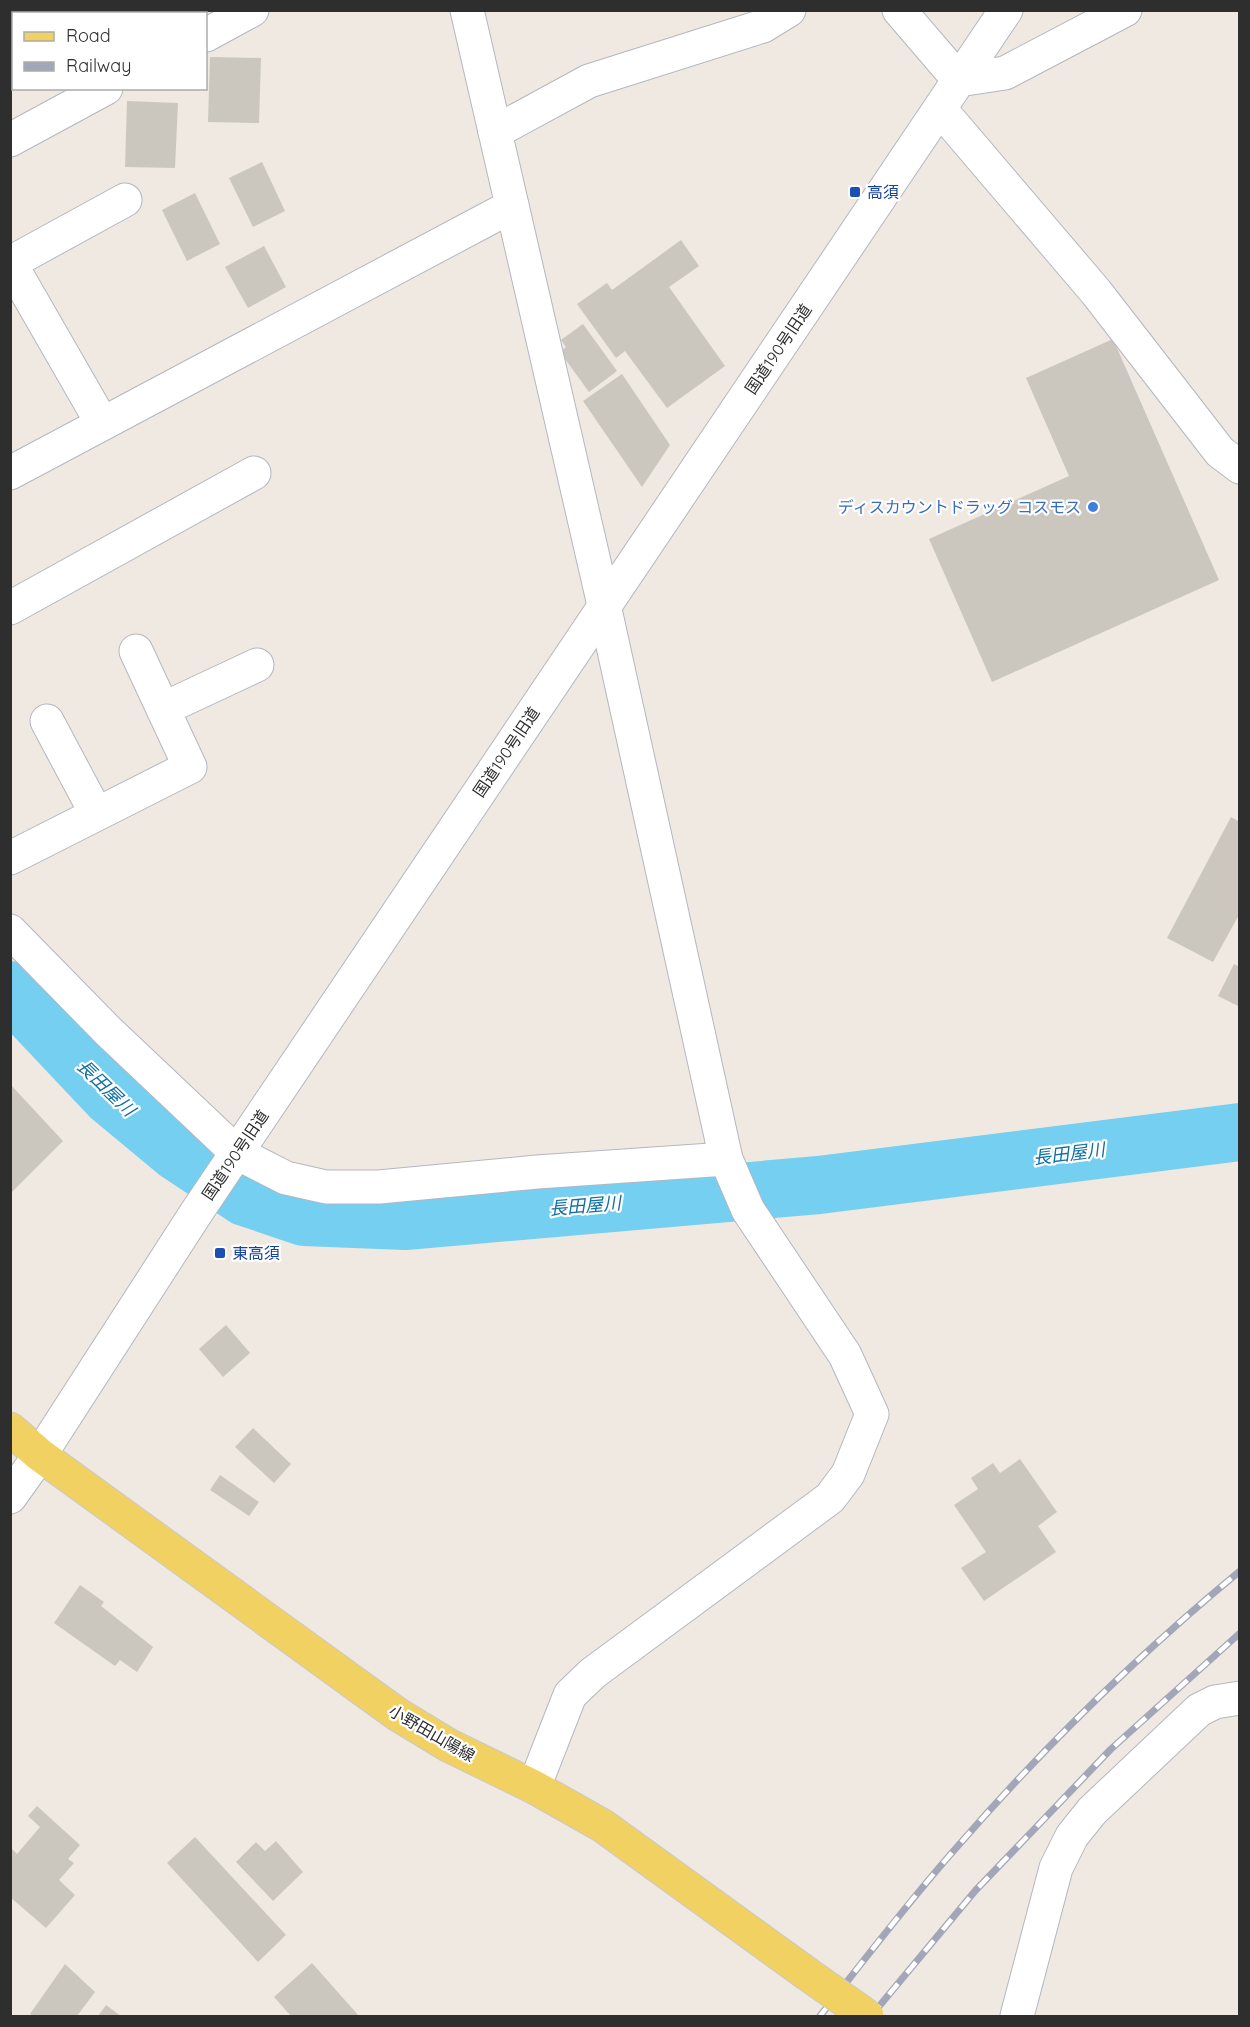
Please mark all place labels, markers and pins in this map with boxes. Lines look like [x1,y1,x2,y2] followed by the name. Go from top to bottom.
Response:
[867,182,899,202] place label: 高須
[848,185,862,199] marker: 高須
[838,497,1081,517] place label: ディスカウントドラッグ コスモス
[1086,500,1100,514] marker: ディスカウントドラッグ コスモス
[232,1243,280,1263] place label: 東高須
[213,1246,227,1260] marker: 東高須

